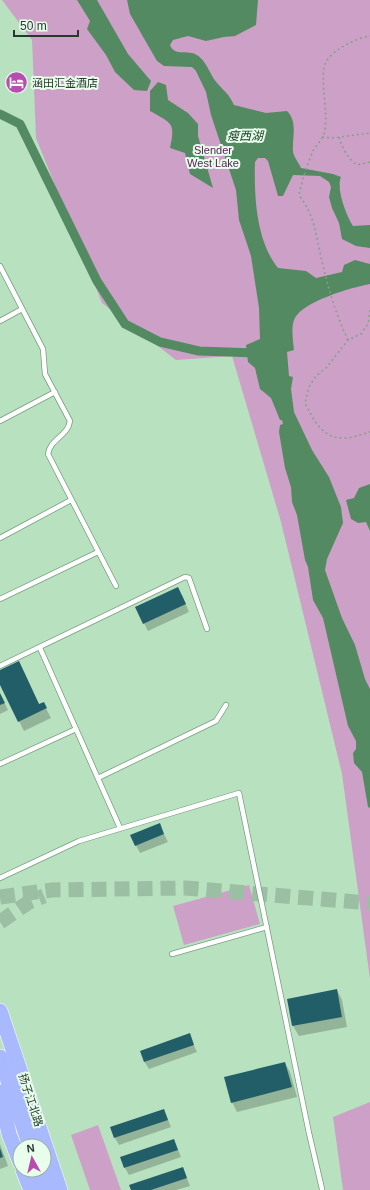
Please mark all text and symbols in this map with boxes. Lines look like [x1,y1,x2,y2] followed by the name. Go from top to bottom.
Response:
[14,12,78,38] scale bar
[20,19,47,33] text: 50 m
[4,70,30,96] hotel icon: 涵田汇金酒店
[32,77,98,89] place label: 涵田汇金酒店
[227,129,265,143] water label: 瘦西湖
[187,144,239,169] park label: Slender West Lake
[17,1072,45,1128] street label: 扬子江北路
[12,1138,52,1178] north arrow
[26,1142,35,1155] text: N

